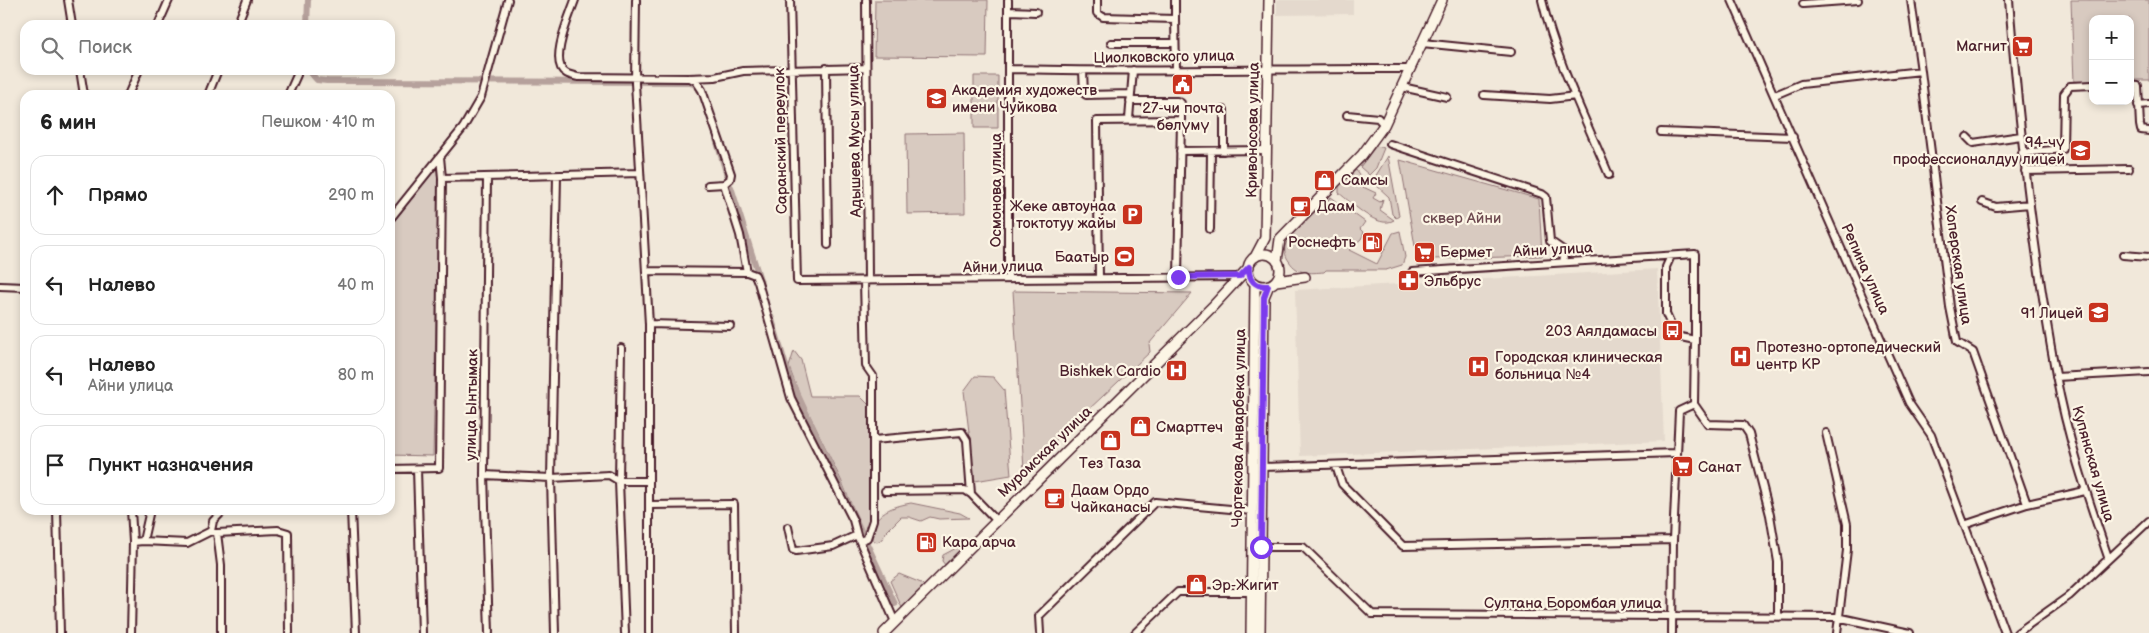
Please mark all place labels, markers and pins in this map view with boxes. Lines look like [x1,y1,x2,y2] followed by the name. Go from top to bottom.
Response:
[2011,34,2035,58] supermarket icon: Магнит
[1956,37,2007,56] place label: Магнит
[1171,73,1195,97] public building icon: 27-чи почта бөлүмү
[951,81,1097,117] place label: Академия художеств имени Чуйкова
[924,87,948,111] school or university icon: Академия художеств имени Чуйкова
[1142,99,1224,135] place label: 27-чи почта бөлүмү
[1893,133,2065,169] place label: 94-чү профессионалдуу лицей
[2069,139,2093,163] school or university icon: 94-чү профессионалдуу лицей
[1313,168,1337,192] shop icon: Самсы
[1341,171,1388,190] place label: Самсы
[1289,194,1313,218] cafe icon: Даам
[1010,197,1116,233] place label: Жеке автоунаа токтотуу жайы
[1317,197,1355,216] place label: Даам
[1120,203,1144,227] parking icon: Жеке автоунаа токтотуу жайы
[1360,230,1384,254] fuel station icon: Роснефть
[1288,233,1357,252] place label: Роснефть
[1412,240,1436,264] supermarket icon: Бермет
[1440,243,1492,262] place label: Бермет
[1113,245,1137,269] sports icon: Баатыр
[1055,248,1110,267] place label: Баатыр
[1396,269,1420,293] pharmacy icon: Эльбрус
[1424,272,1482,291] place label: Эльбрус
[2087,301,2111,325] school or university icon: 91 Лицей
[2021,304,2083,323] place label: 91 Лицей
[1661,319,1685,343] bus stop icon: 203 Аялдамасы
[1545,322,1657,341] place label: 203 Аялдамасы
[1756,338,1941,374] place label: Протезно-ортопедический центр КР
[1728,344,1752,368] hospital icon: Протезно-ортопедический центр КР
[1495,348,1663,384] place label: Городская клиническая больница №4
[1467,354,1491,378] hospital icon: Городская клиническая больница №4
[1165,359,1189,383] hospital icon: Bishkek Cardio
[1059,362,1161,381] place label: Bishkek Cardio
[1128,415,1152,439] shop icon: Смарттеч
[1156,418,1223,437] place label: Смарттеч
[1098,428,1122,452] shop icon: Тез Таза
[1079,454,1141,473] place label: Тез Таза
[1670,455,1694,479] supermarket icon: Санат
[1698,458,1741,477] place label: Санат
[1071,481,1151,517] place label: Даам Ордо Чайканасы
[1043,487,1067,511] cafe icon: Даам Ордо Чайканасы
[914,530,938,554] fuel station icon: Кара арча
[942,533,1016,552] place label: Кара арча
[1184,573,1208,597] shop icon: Эр-Жигит
[1212,576,1279,595] place label: Эр-Жигит

